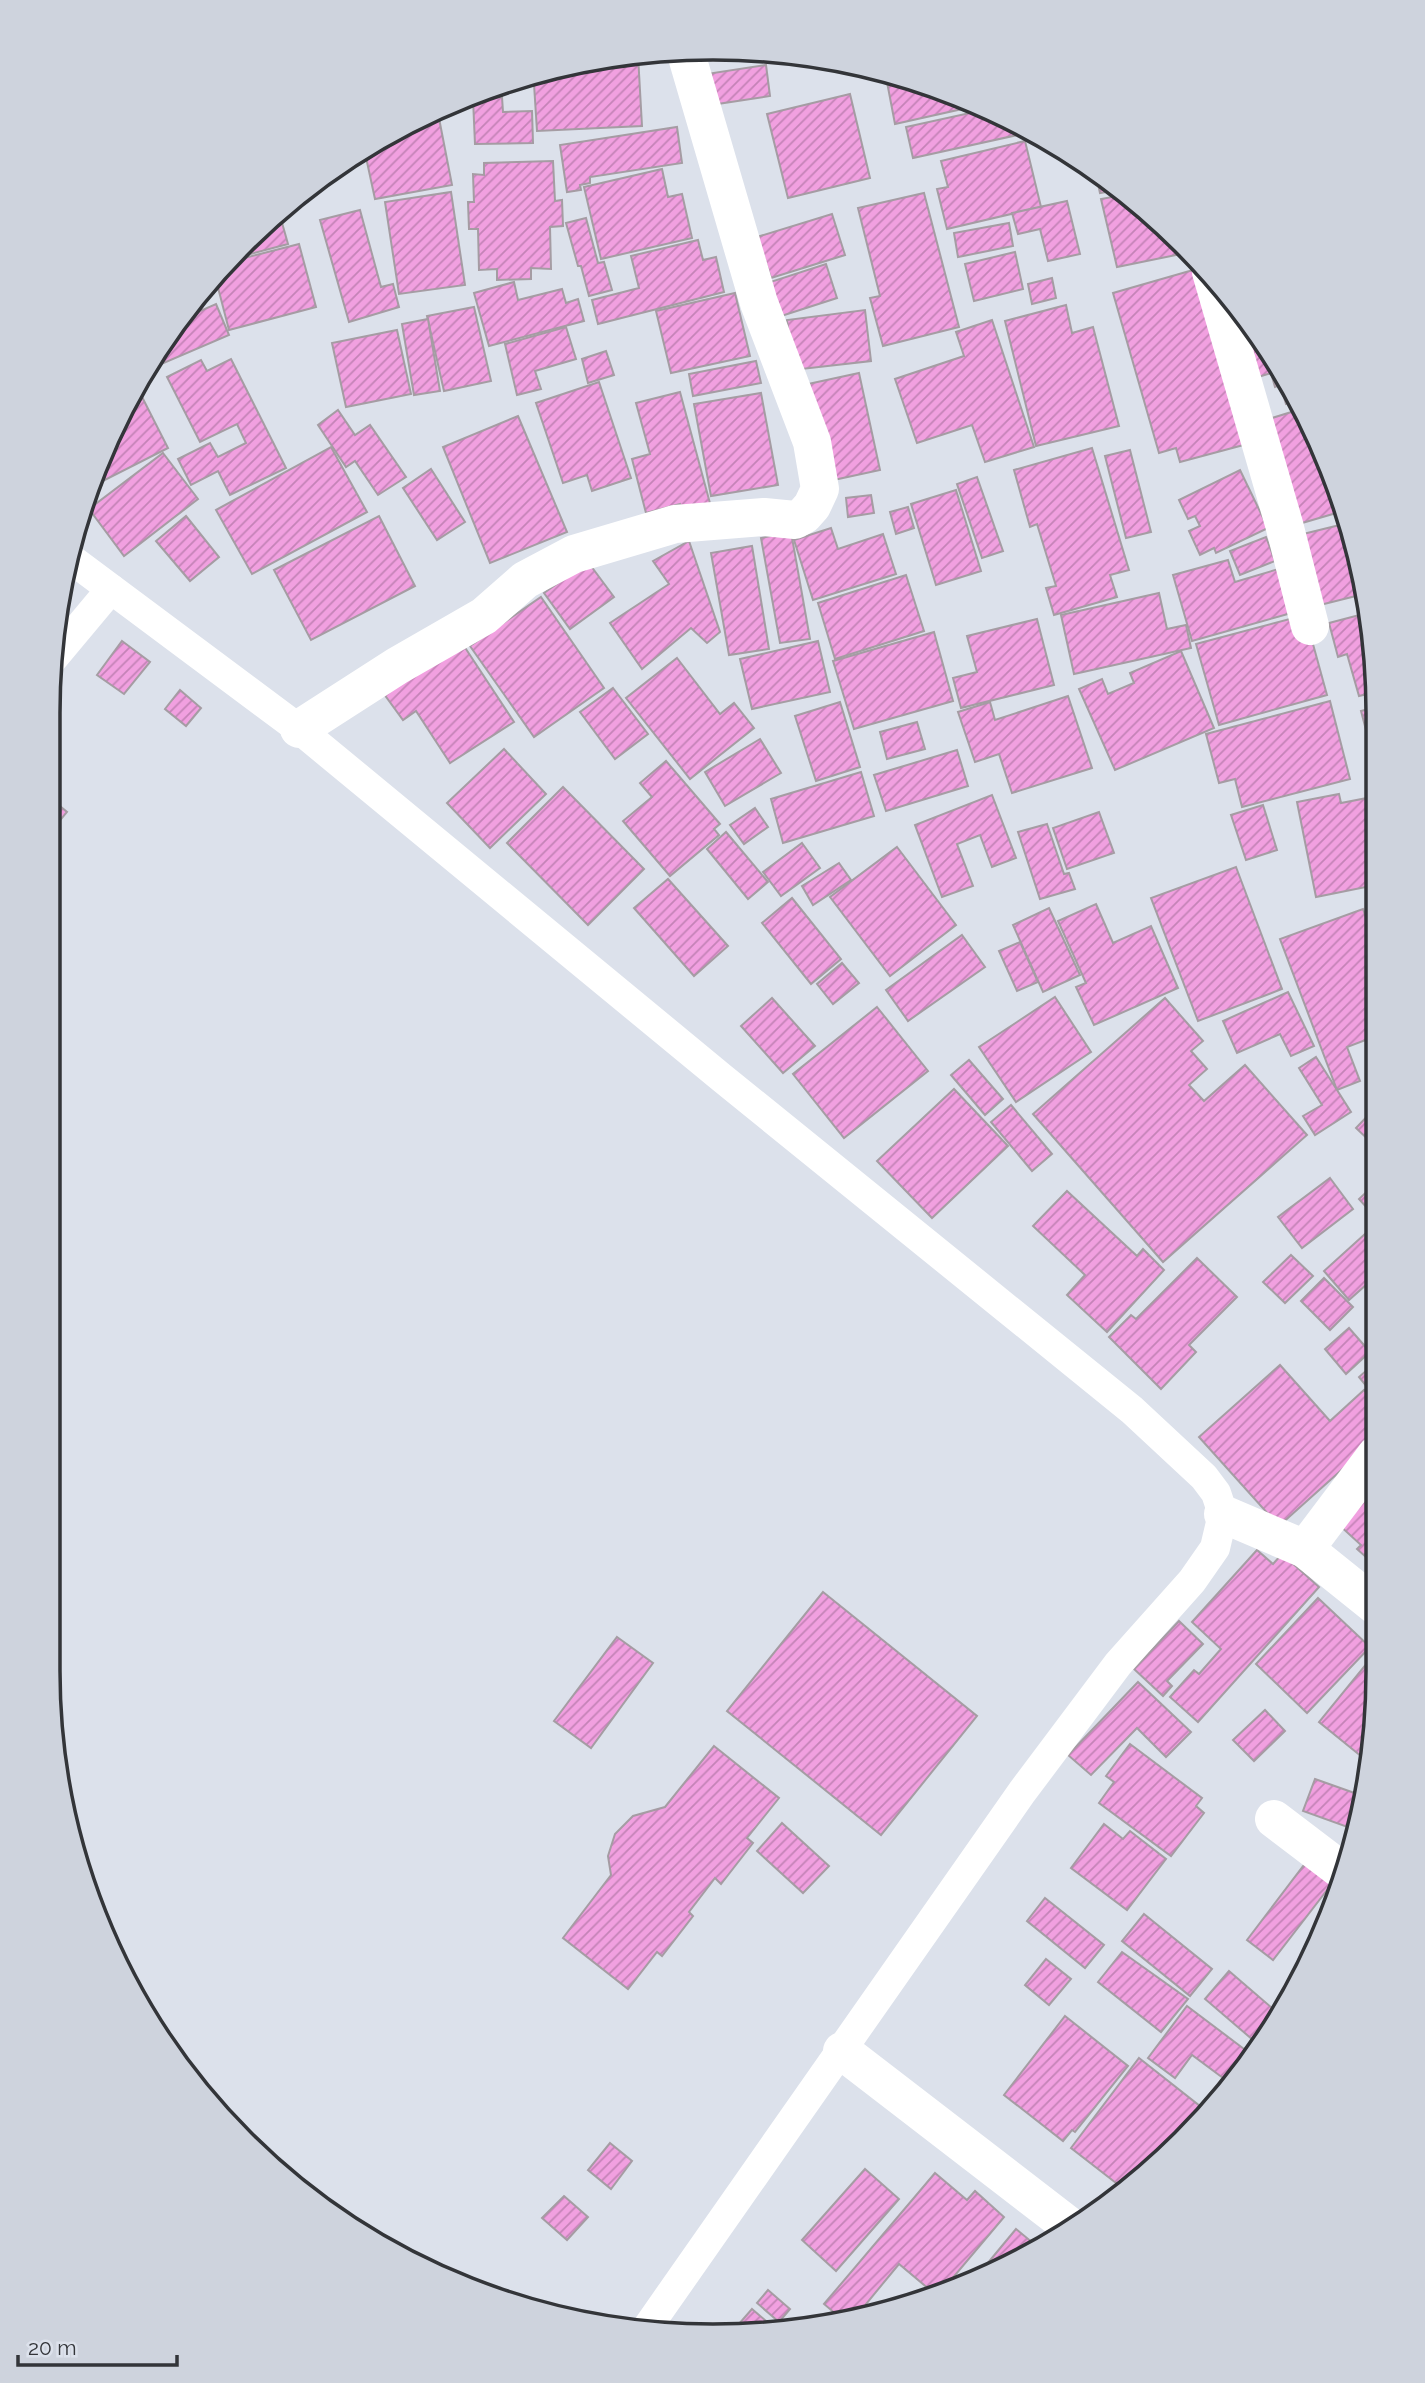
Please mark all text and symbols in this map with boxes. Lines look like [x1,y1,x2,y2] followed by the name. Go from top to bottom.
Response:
[18,2324,177,2368] scale bar
[28,2335,76,2360] text: 20 m

